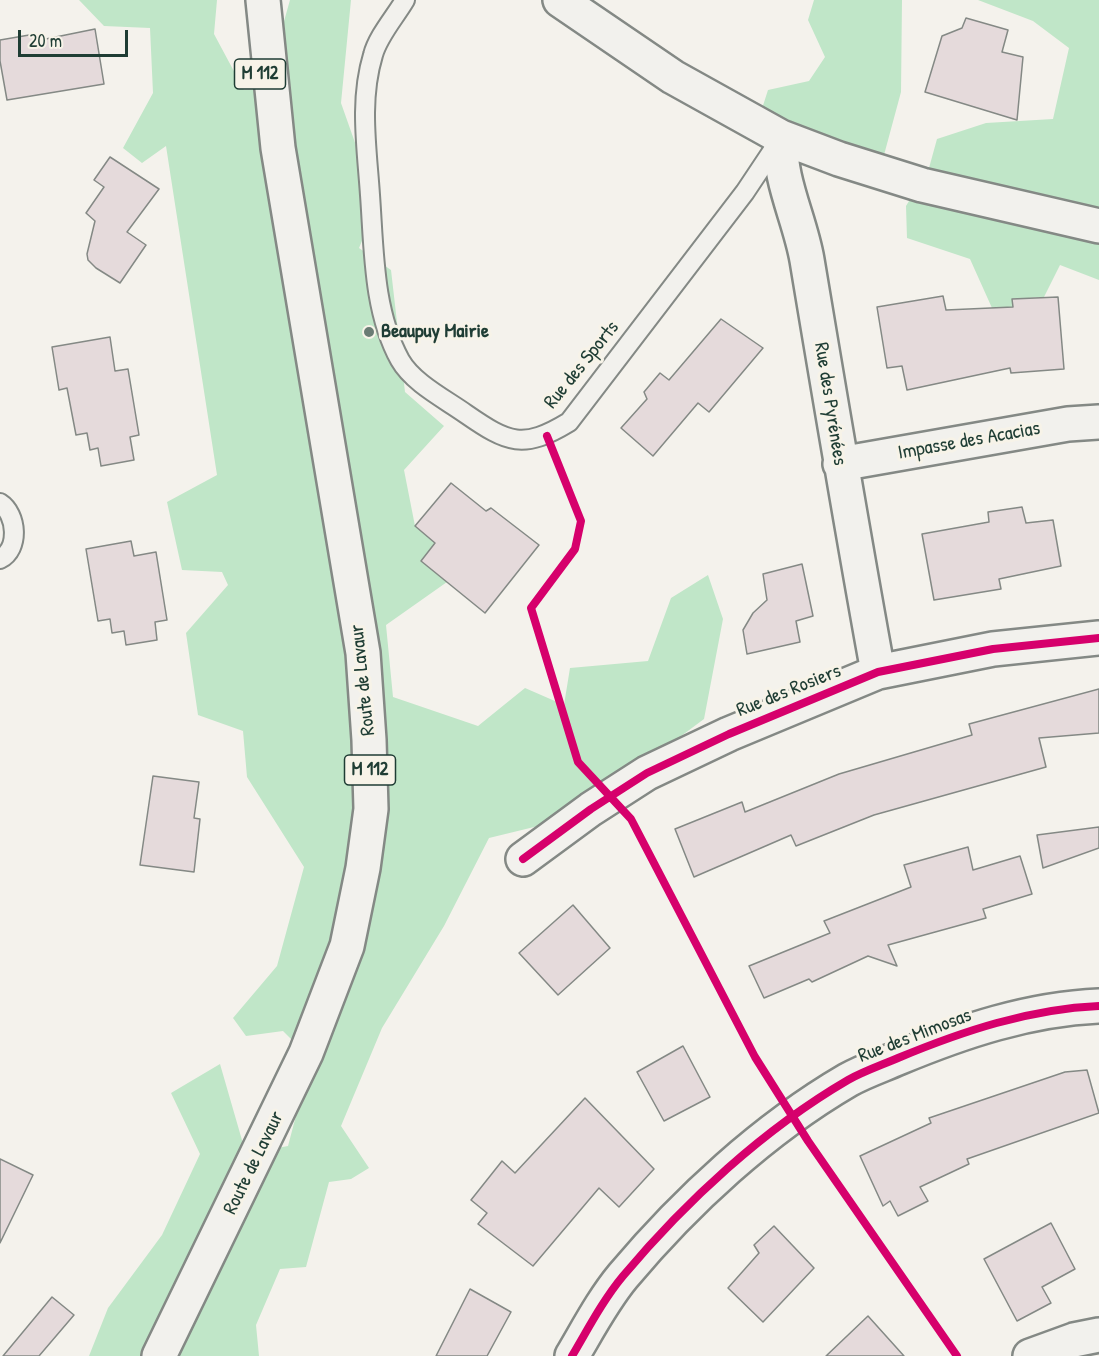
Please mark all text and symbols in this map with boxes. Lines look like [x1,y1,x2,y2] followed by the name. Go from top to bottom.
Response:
[21,18,130,56] scale bar
[29,28,62,53] text: 20 m
[234,59,286,89] road number: M 112
[539,316,625,414] street label: Rue des Sports
[381,320,489,344] place label: Beaupuy Mairie
[362,325,376,339] marker: Beaupuy Mairie
[808,341,852,467] street label: Rue des Pyrénées
[896,417,1042,465] street label: Impasse des Acacias
[345,623,381,737] street label: Route de Lavaur
[733,659,845,723] street label: Rue des Rosiers
[344,755,395,785] road number: M 112
[855,1003,975,1069] street label: Rue des Mimosas
[219,1108,289,1218] street label: Route de Lavaur

